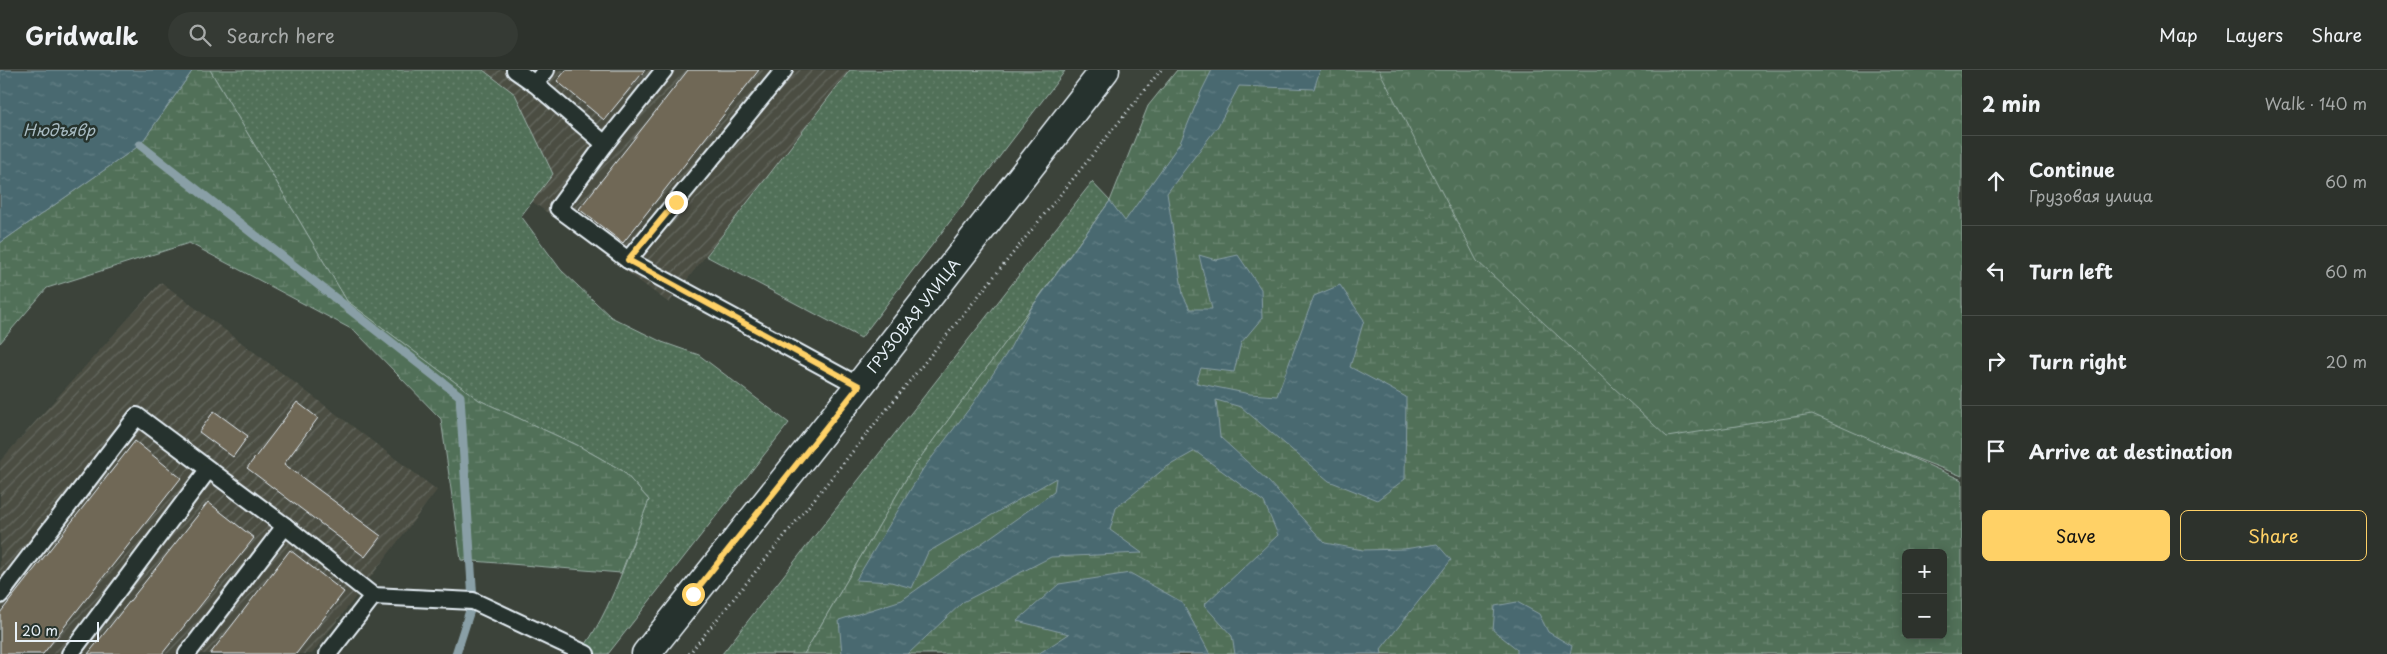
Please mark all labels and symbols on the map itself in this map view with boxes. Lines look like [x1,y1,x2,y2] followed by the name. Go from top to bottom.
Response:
[23,117,95,141] water label: Нюдъявр
[665,191,688,214] route end
[861,253,965,377] street label: ГРУЗОВАЯ УЛИЦА
[682,583,705,606] route start
[15,619,99,642] scale bar

